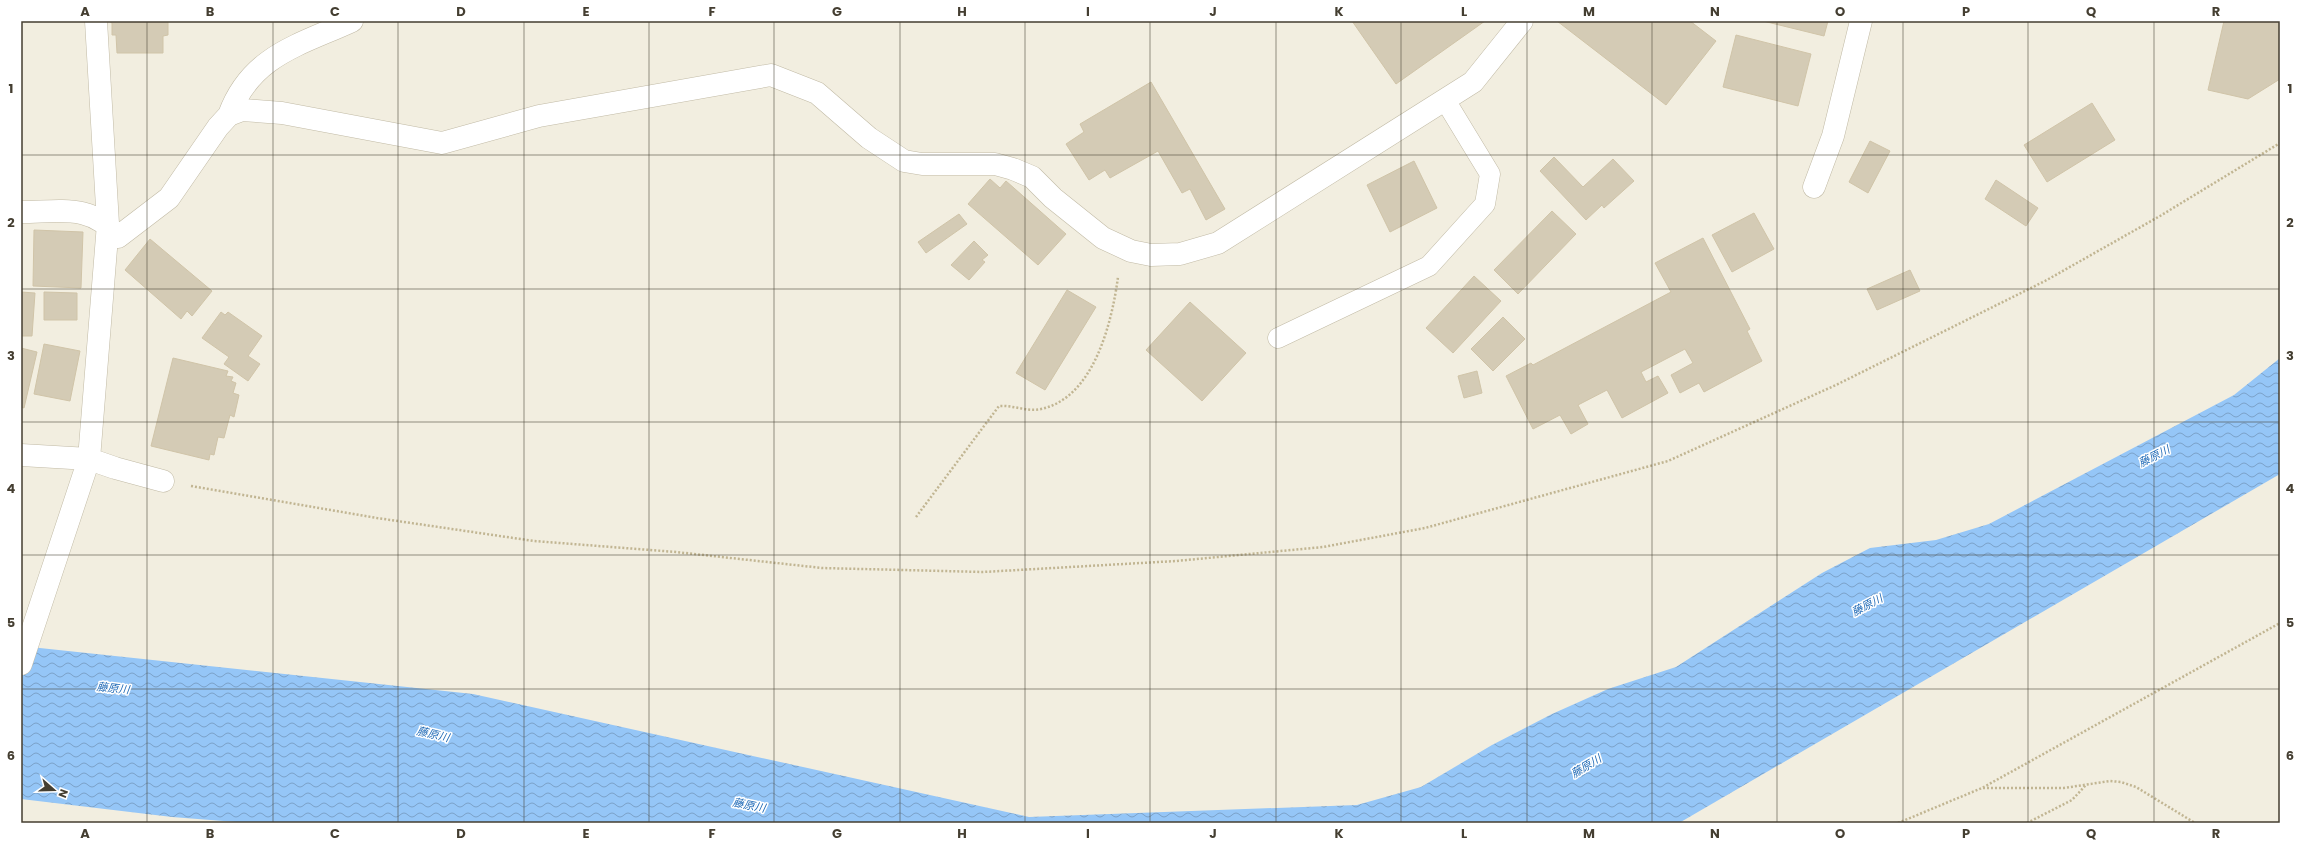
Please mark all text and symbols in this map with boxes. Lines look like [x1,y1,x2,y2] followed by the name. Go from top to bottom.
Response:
[80,2,90,21] text: A
[206,2,215,21] text: B
[330,2,340,21] text: C
[456,2,466,21] text: D
[582,2,590,21] text: E
[708,2,716,21] text: F
[832,2,842,21] text: G
[957,2,967,21] text: H
[1086,2,1090,21] text: I
[1209,2,1217,21] text: J
[1334,2,1344,21] text: K
[1461,2,1467,21] text: L
[1583,2,1595,21] text: M
[1710,2,1720,21] text: N
[1835,2,1845,21] text: O
[1962,2,1970,21] text: P
[2086,2,2096,21] text: Q
[2212,2,2220,21] text: R
[9,79,13,98] text: 1
[2288,79,2292,98] text: 1
[7,213,15,232] text: 2
[2286,213,2294,232] text: 2
[7,346,15,365] text: 3
[2286,346,2294,365] text: 3
[2136,441,2173,471] water label: 藤原川
[7,479,16,498] text: 4
[2286,479,2295,498] text: 4
[1849,590,1886,620] water label: 藤原川
[7,613,15,632] text: 5
[2286,613,2294,632] text: 5
[96,678,131,698] water label: 藤原川
[415,722,452,746] water label: 藤原川
[7,746,15,765] text: 6
[2286,746,2294,765] text: 6
[1568,750,1605,781] water label: 藤原川
[34,770,74,810] north arrow
[54,787,72,800] text: N
[731,794,768,816] water label: 藤原川
[80,824,90,843] text: A
[206,824,215,843] text: B
[330,824,340,843] text: C
[456,824,466,843] text: D
[582,824,590,843] text: E
[708,824,716,843] text: F
[832,824,842,843] text: G
[957,824,967,843] text: H
[1086,824,1090,843] text: I
[1209,824,1217,843] text: J
[1334,824,1344,843] text: K
[1461,824,1467,843] text: L
[1583,824,1595,843] text: M
[1710,824,1720,843] text: N
[1835,824,1845,843] text: O
[1962,824,1970,843] text: P
[2086,824,2096,843] text: Q
[2212,824,2220,843] text: R

